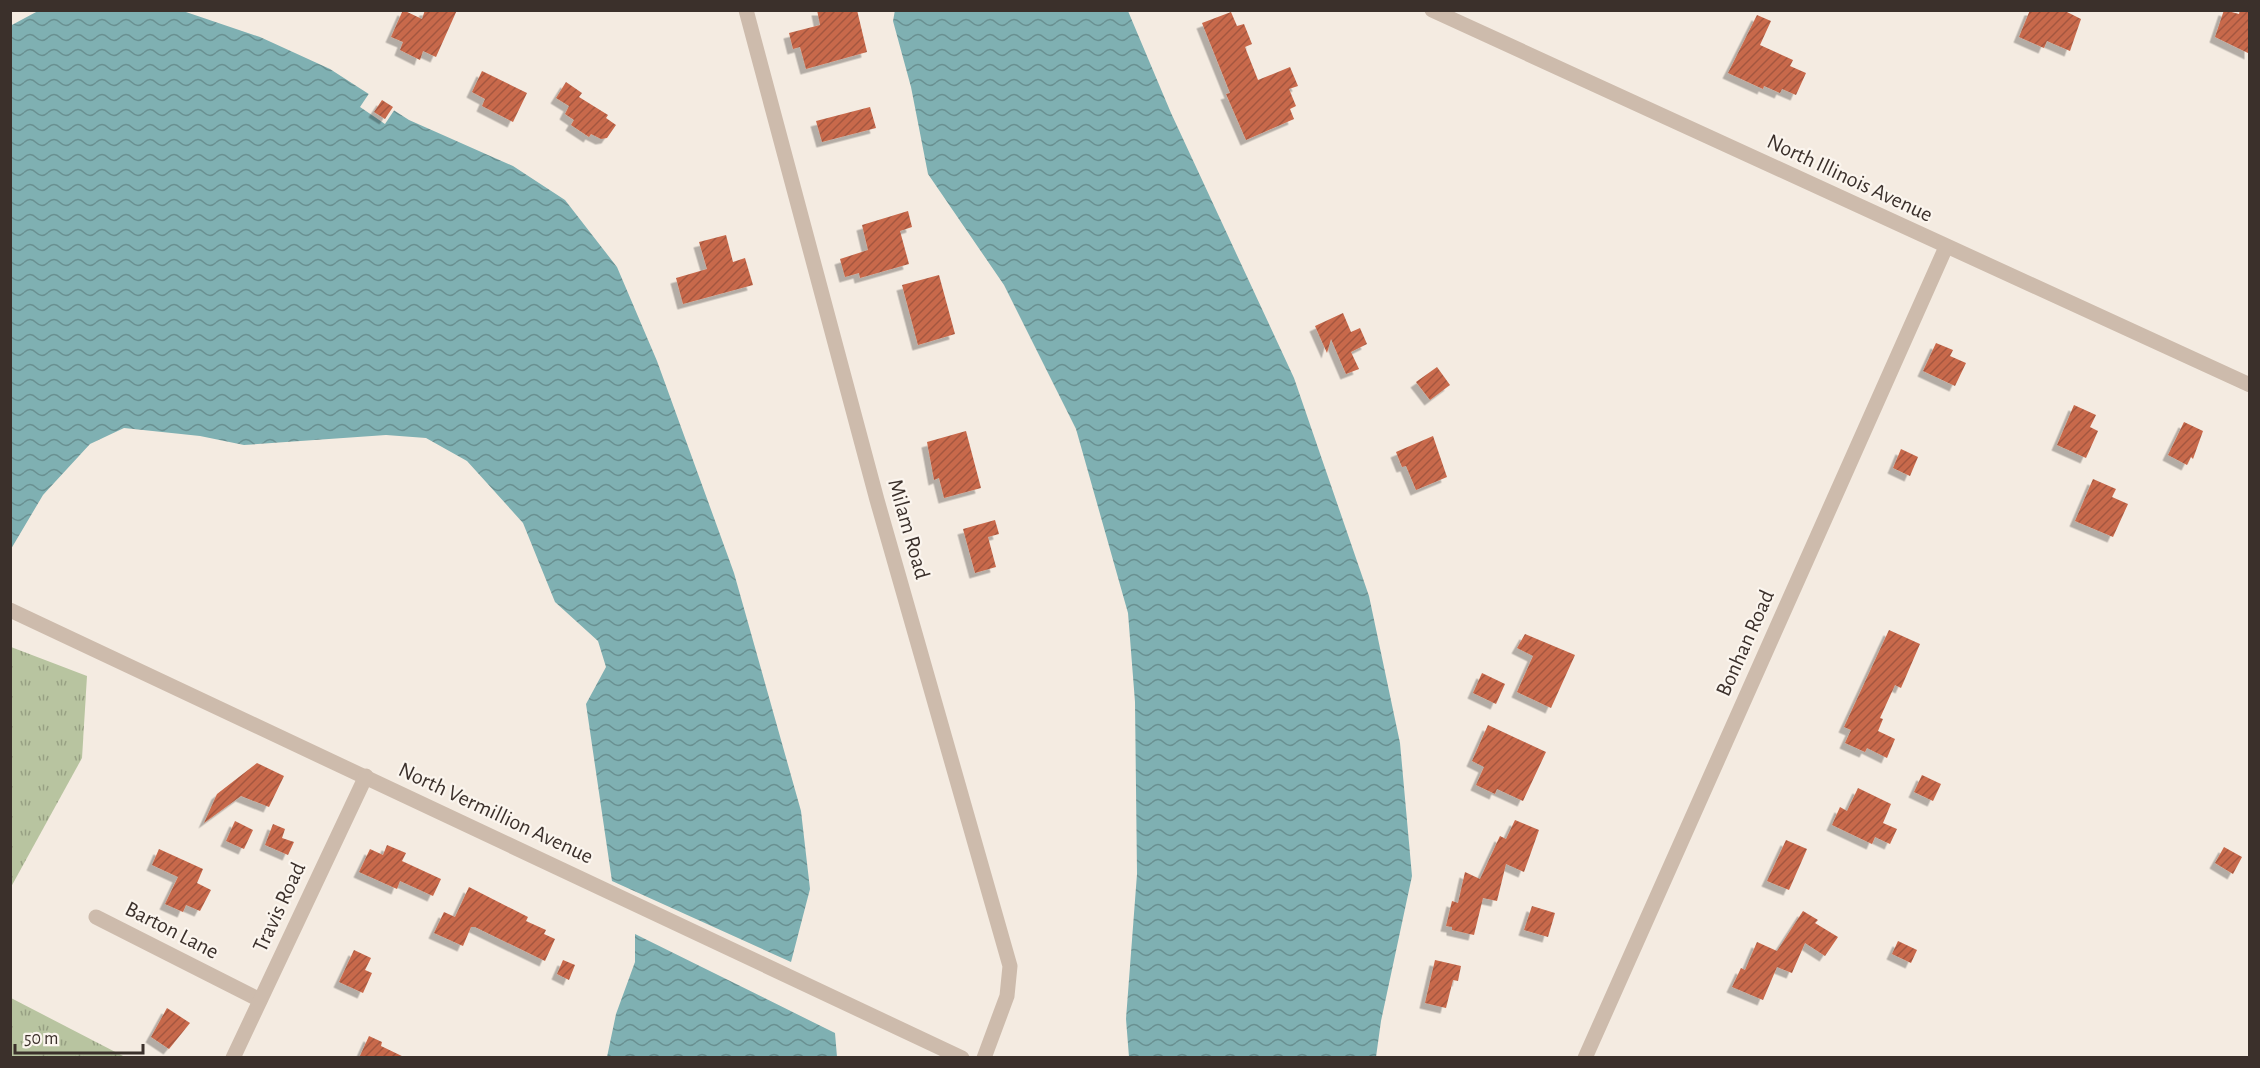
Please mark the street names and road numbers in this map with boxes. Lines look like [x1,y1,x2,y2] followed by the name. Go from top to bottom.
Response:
[1764,130,1936,226] street label: North Illinois Avenue
[884,476,934,582] street label: Milam Road
[1712,587,1778,699] street label: Bonhan Road
[395,758,597,868] street label: North Vermillion Avenue
[249,859,309,955] street label: Travis Road
[122,897,222,963] street label: Barton Lane

